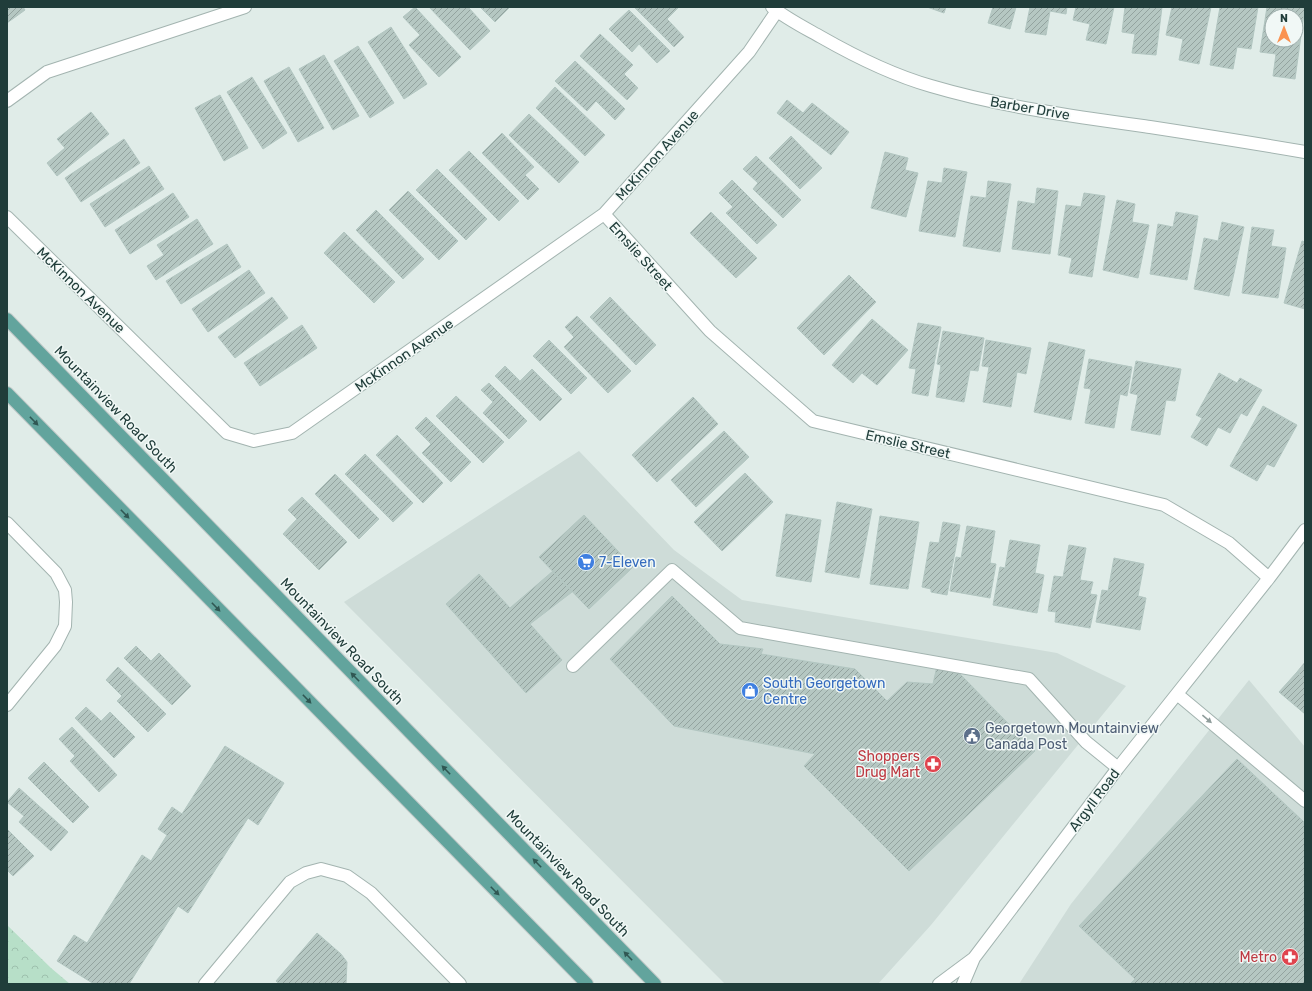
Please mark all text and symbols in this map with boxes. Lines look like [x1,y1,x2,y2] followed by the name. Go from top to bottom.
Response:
[1264,8,1304,48] north arrow
[1280,12,1288,25] text: N
[989,93,1071,124] street label: Barber Drive
[612,106,703,204] street label: McKinnon Avenue
[605,218,676,295] street label: Emslie Street
[33,244,128,337] street label: McKinnon Avenue
[352,315,457,396] street label: McKinnon Avenue
[51,342,181,476] street label: Mountainview Road South
[29,416,39,426] one-way arrow
[864,426,953,463] street label: Emslie Street
[120,509,130,519] one-way arrow
[576,552,596,572] supermarket icon: 7-Eleven
[599,554,656,571] place label: 7-Eleven
[277,574,407,708] street label: Mountainview Road South
[211,602,221,612] one-way arrow
[350,672,360,682] one-way arrow
[763,675,885,708] place label: South Georgetown Centre
[740,681,760,701] shop icon: South Georgetown Centre
[302,694,312,704] one-way arrow
[1202,714,1213,723] one-way arrow
[985,720,1159,753] place label: Georgetown Mountainview Canada Post
[962,726,982,746] public building icon: Georgetown Mountainview Canada Post
[855,748,921,781] place label: Shoppers Drug Mart
[923,754,943,774] pharmacy icon: Shoppers Drug Mart
[441,765,451,775] one-way arrow
[1065,766,1123,835] street label: Argyll Road
[503,806,633,940] street label: Mountainview Road South
[532,858,542,868] one-way arrow
[490,886,499,896] one-way arrow
[1280,947,1300,967] pharmacy icon: Metro
[1239,949,1277,966] place label: Metro
[623,951,632,961] one-way arrow

